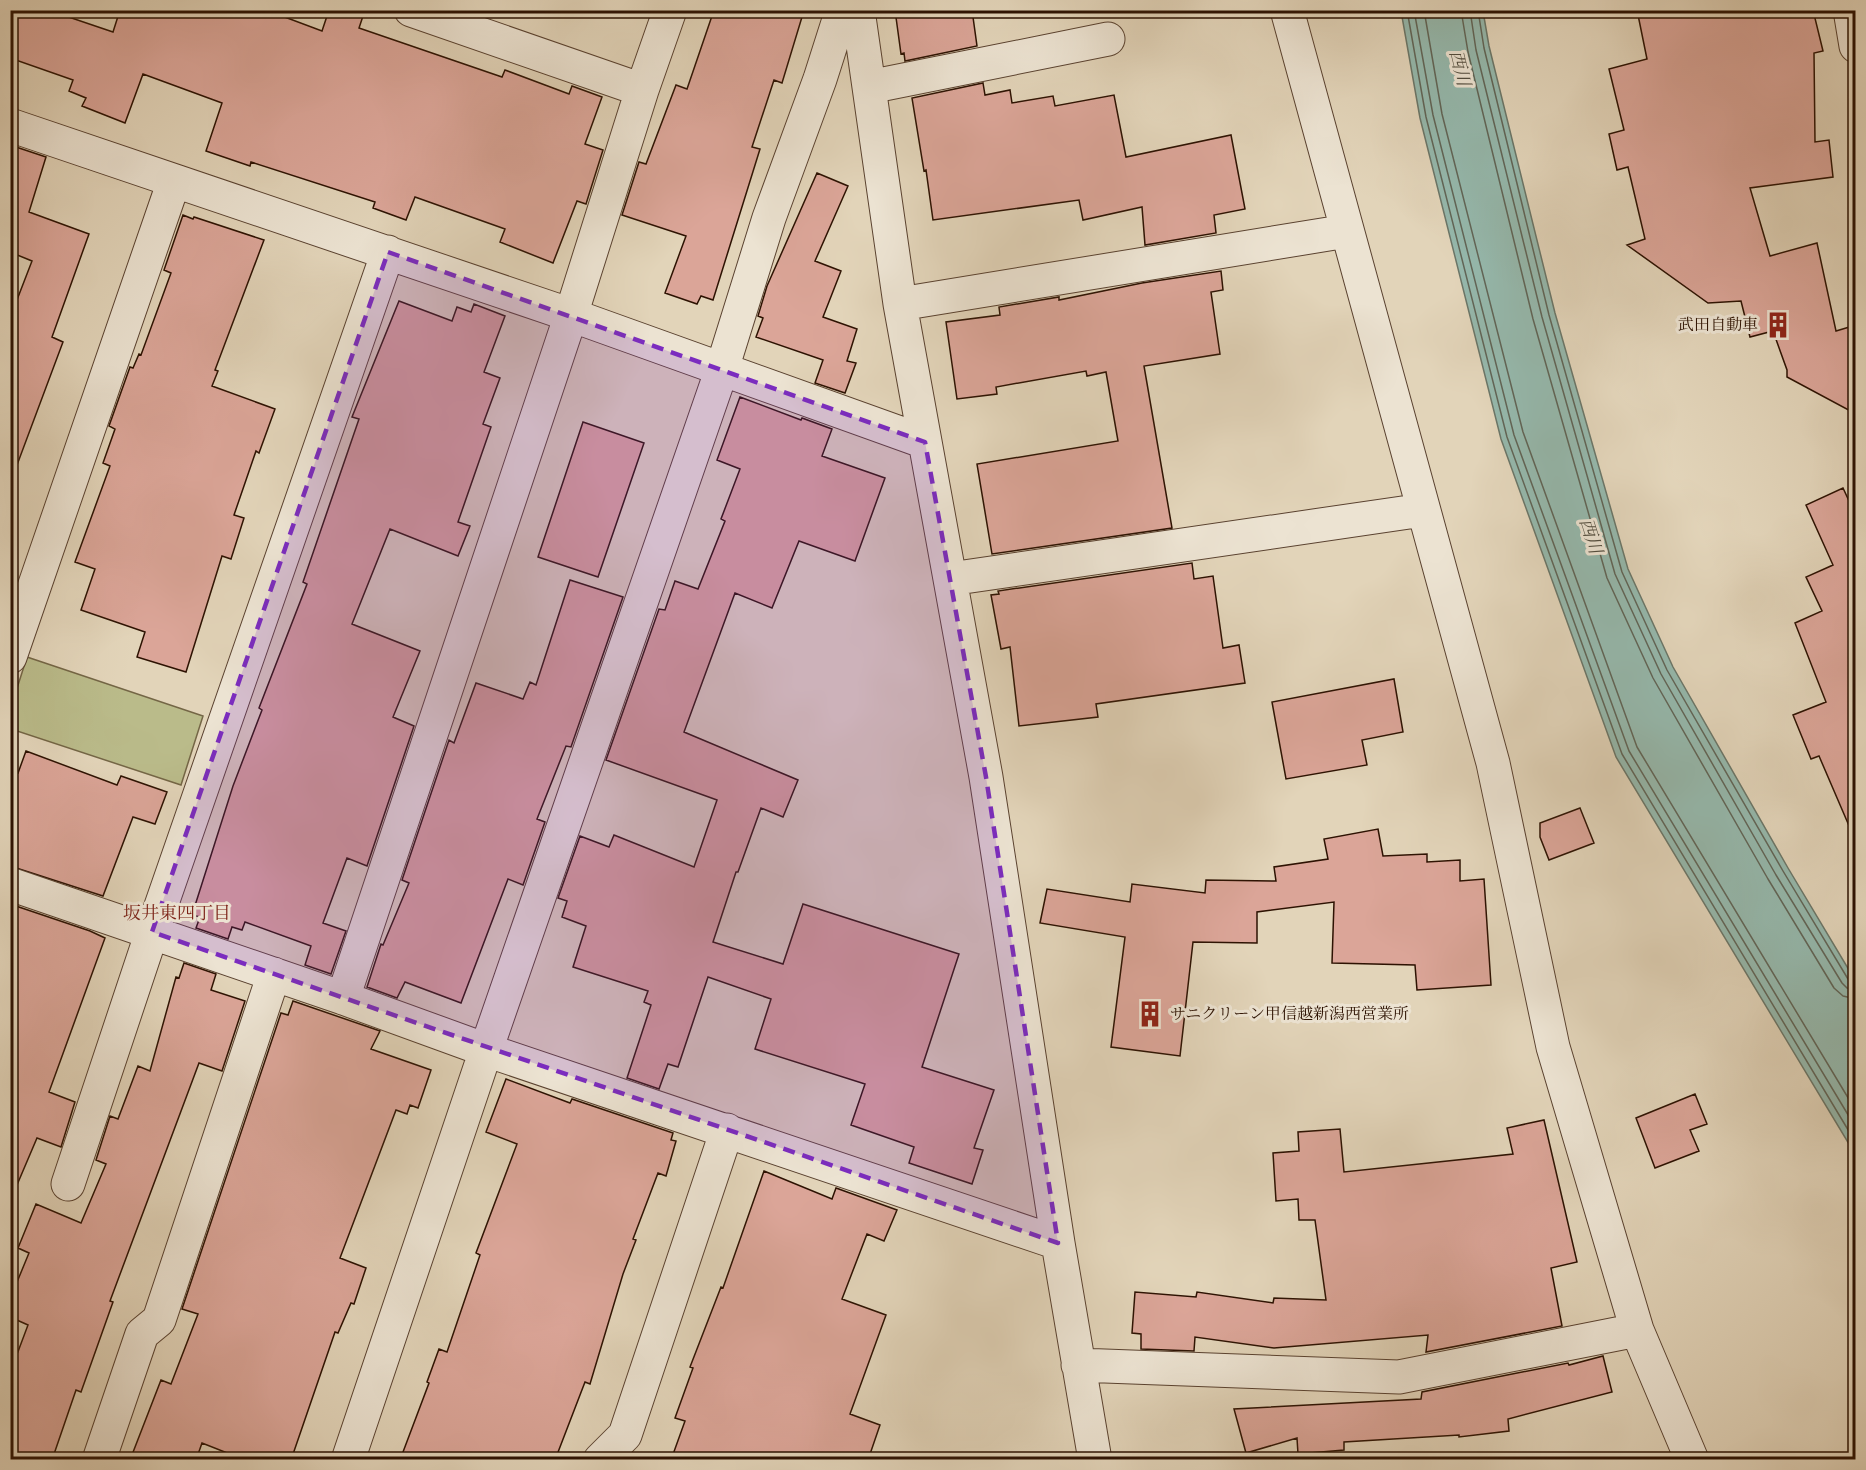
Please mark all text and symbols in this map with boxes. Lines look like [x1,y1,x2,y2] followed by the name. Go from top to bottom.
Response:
[1444,48,1476,90] water label: 西川
[1763,310,1793,340] building icon: 武田自動車
[1678,314,1758,336] place label: 武田自動車
[1574,515,1609,559] water label: 西川
[123,901,231,925] district label: 坂井東四丁目
[1135,999,1165,1029] building icon: サニクリーン甲信越新潟西営業所
[1170,1003,1409,1025] place label: サニクリーン甲信越新潟西営業所

